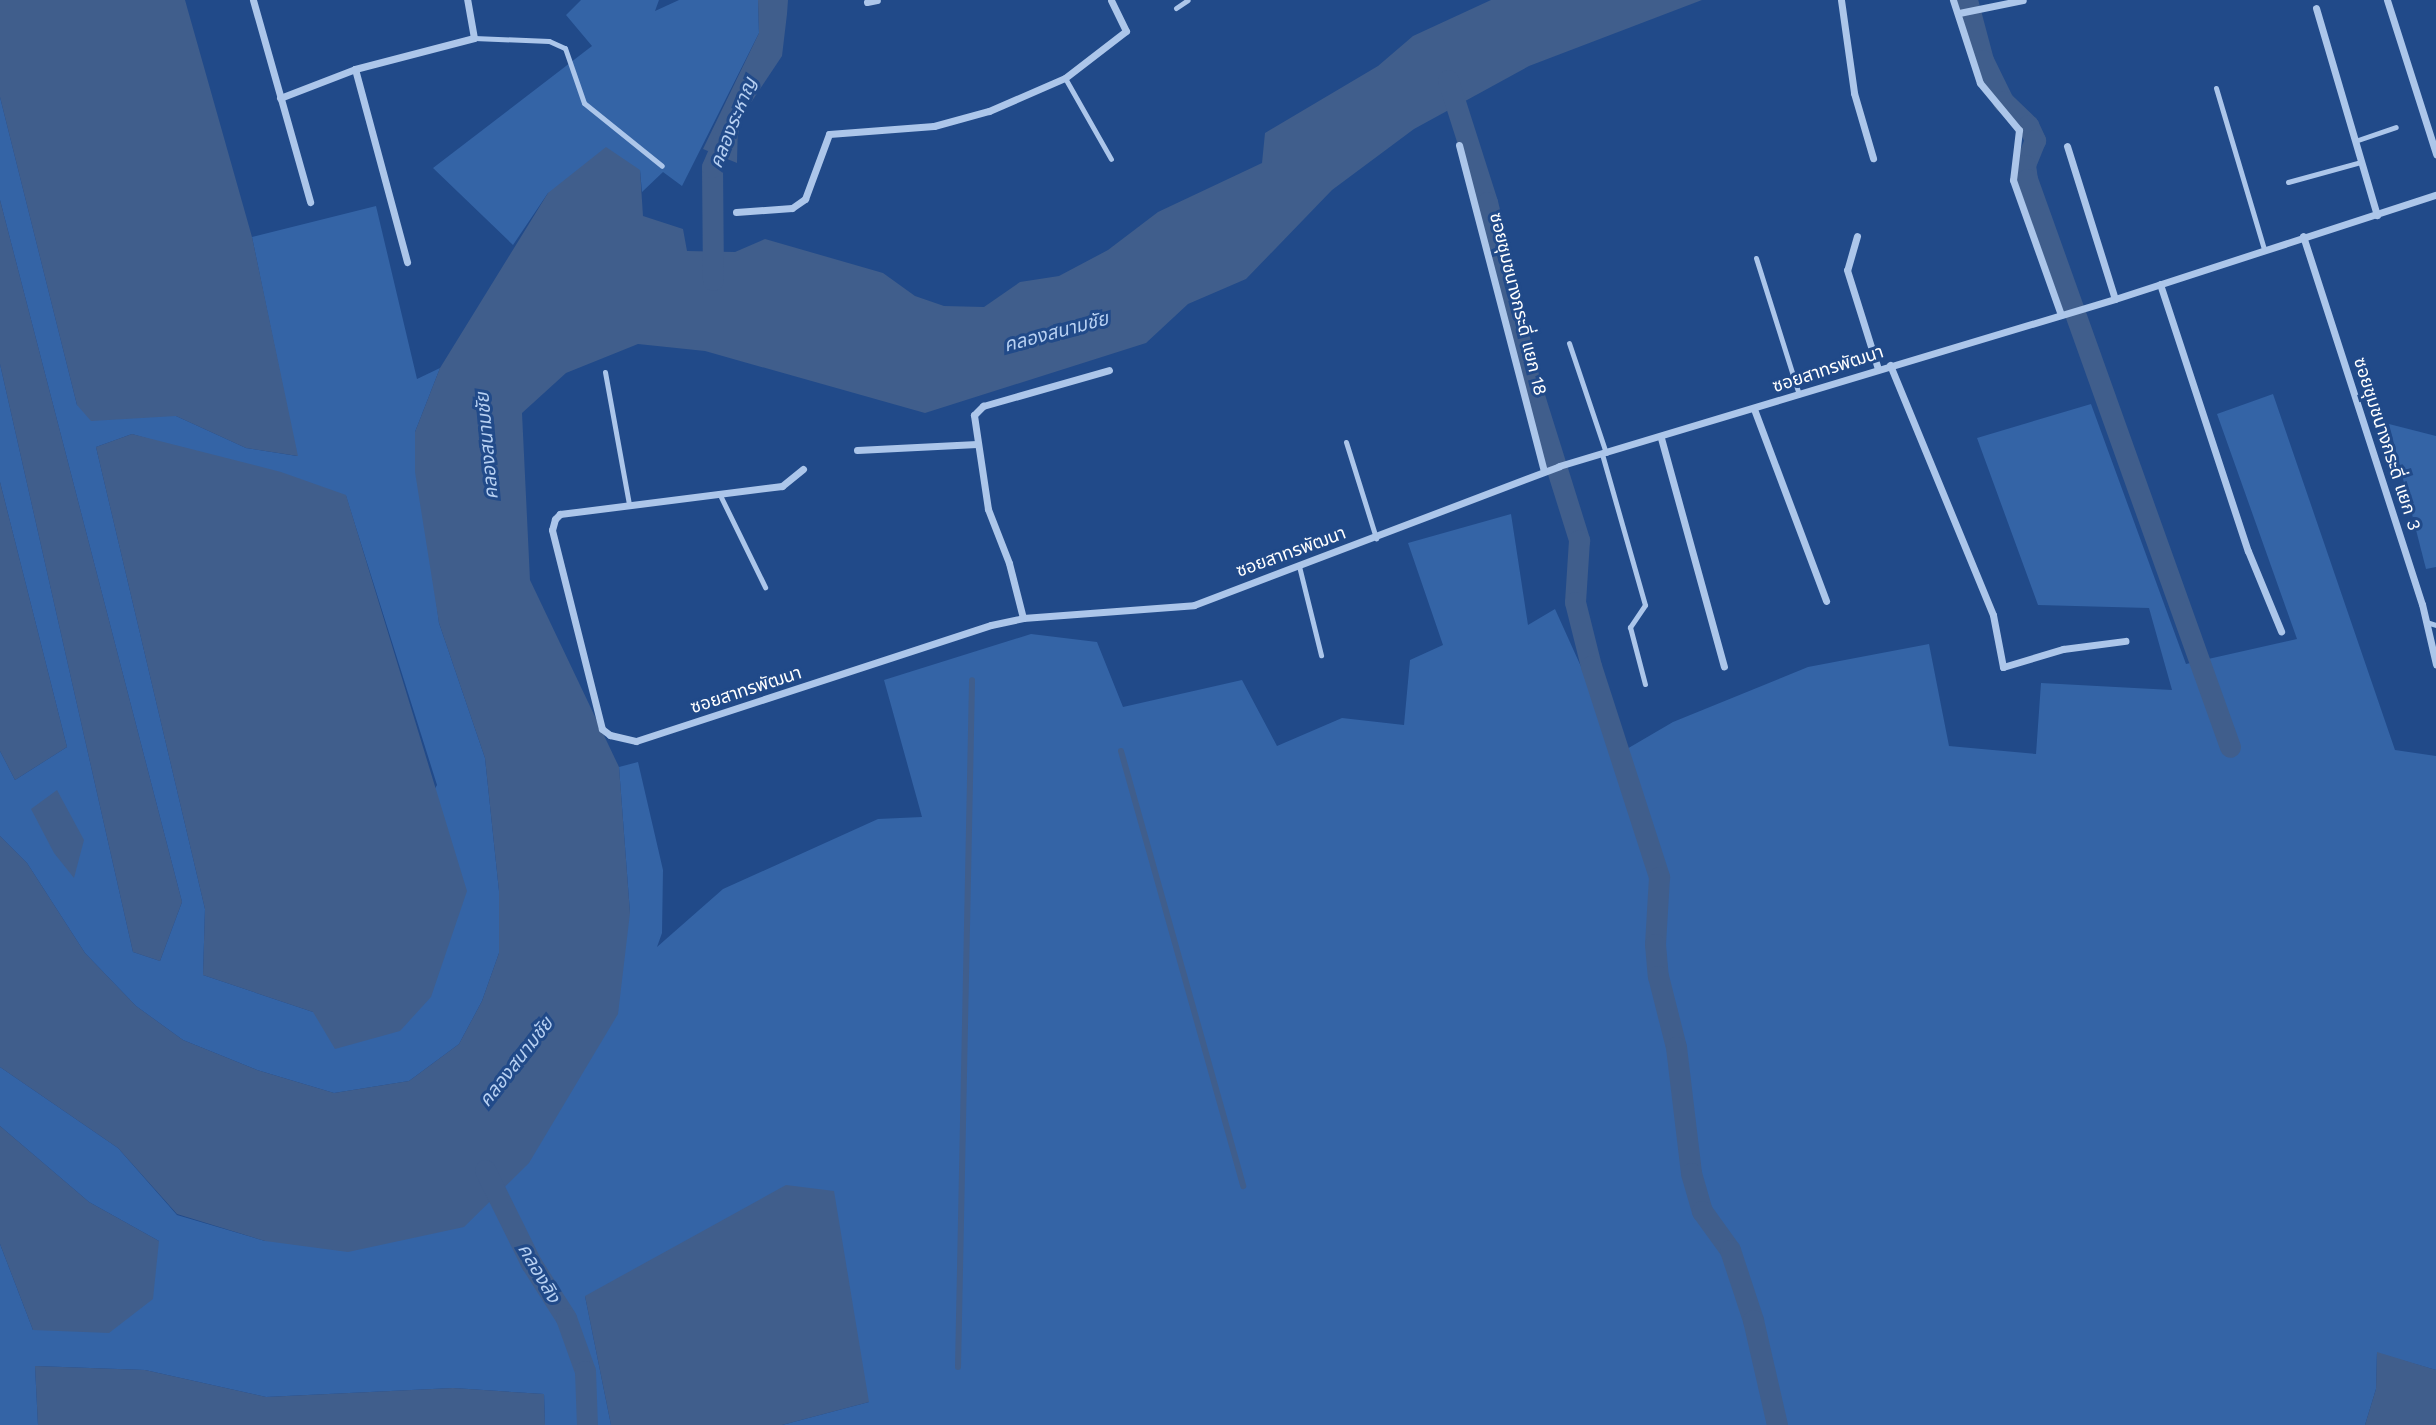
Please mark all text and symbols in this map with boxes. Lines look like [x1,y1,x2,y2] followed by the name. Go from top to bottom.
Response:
[705,74,761,172] water label: คลองระหาญ
[1485,210,1551,398] street label: ซอยชุมชนางกระดี่ แยก 18
[1001,307,1111,357] water label: คลองสนามชัย
[1770,341,1886,397] street label: ซอยสาทรพัฒนา
[2349,355,2425,533] street label: ซอยชุมชนางกระดี่ แยก 3
[471,392,503,500] water label: คลองสนามชัย
[1233,522,1349,582] street label: ซอยสาทรพัฒนา
[688,662,804,718] street label: ซอยสาทรพัฒนา
[474,1013,558,1111] water label: คลองสนามชัย
[513,1239,565,1307] water label: คลองลิง

